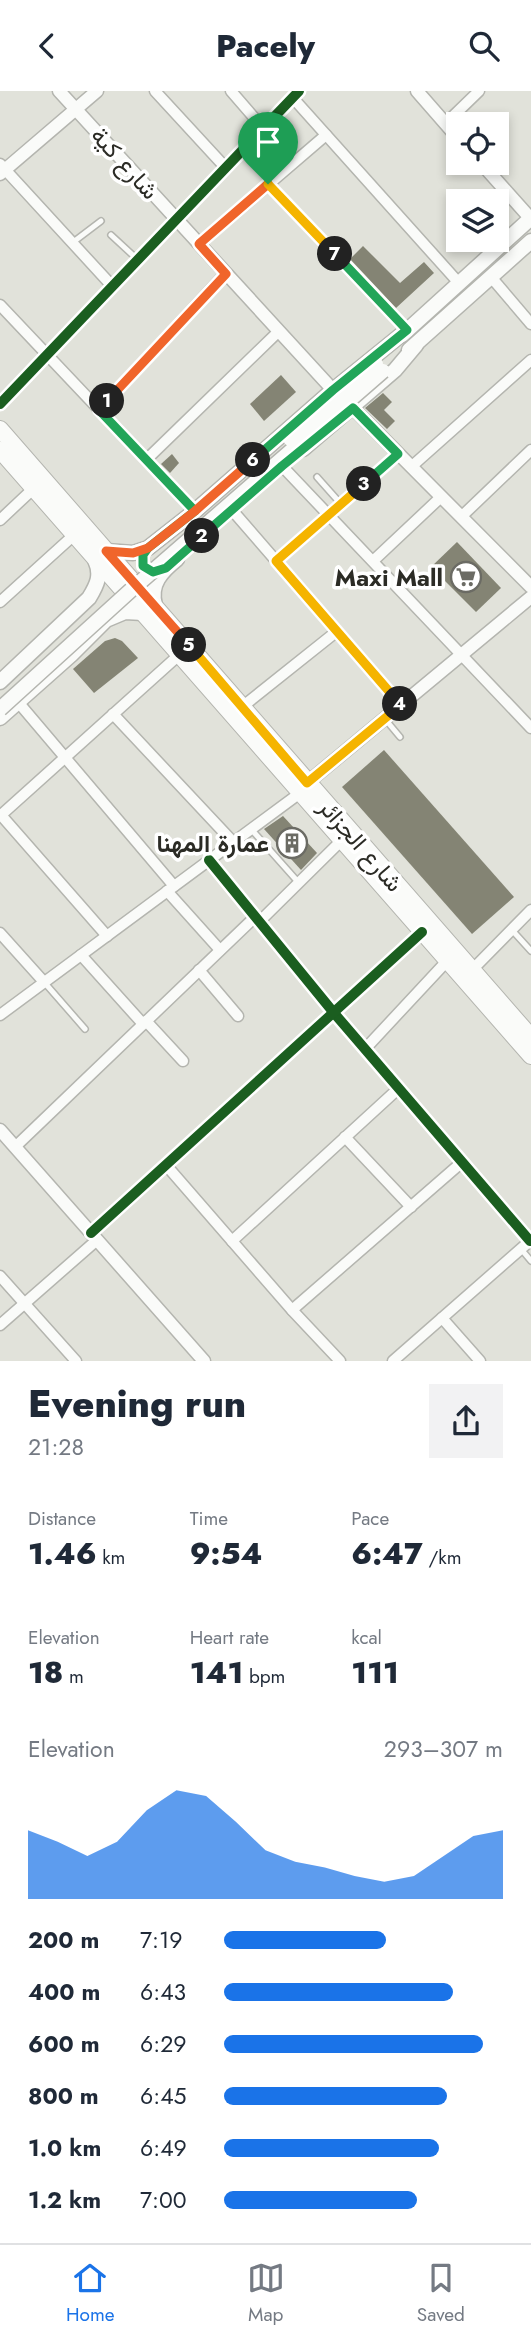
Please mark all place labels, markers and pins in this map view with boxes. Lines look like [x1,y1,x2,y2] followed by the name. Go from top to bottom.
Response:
[238,112,298,184] pin
[318,237,352,271] pin: 7
[90,383,124,419] pin: 1
[236,443,270,477] pin: 6
[346,467,382,501] pin: 3
[184,519,220,553] pin: 2
[335,560,443,595] place label: Maxi Mall
[449,560,483,594] supermarket icon: Maxi Mall
[172,627,206,663] pin: 5
[382,687,418,721] pin: 4
[156,826,269,861] place label: عمارة المهنا
[275,826,309,860] building icon: عمارة المهنا

